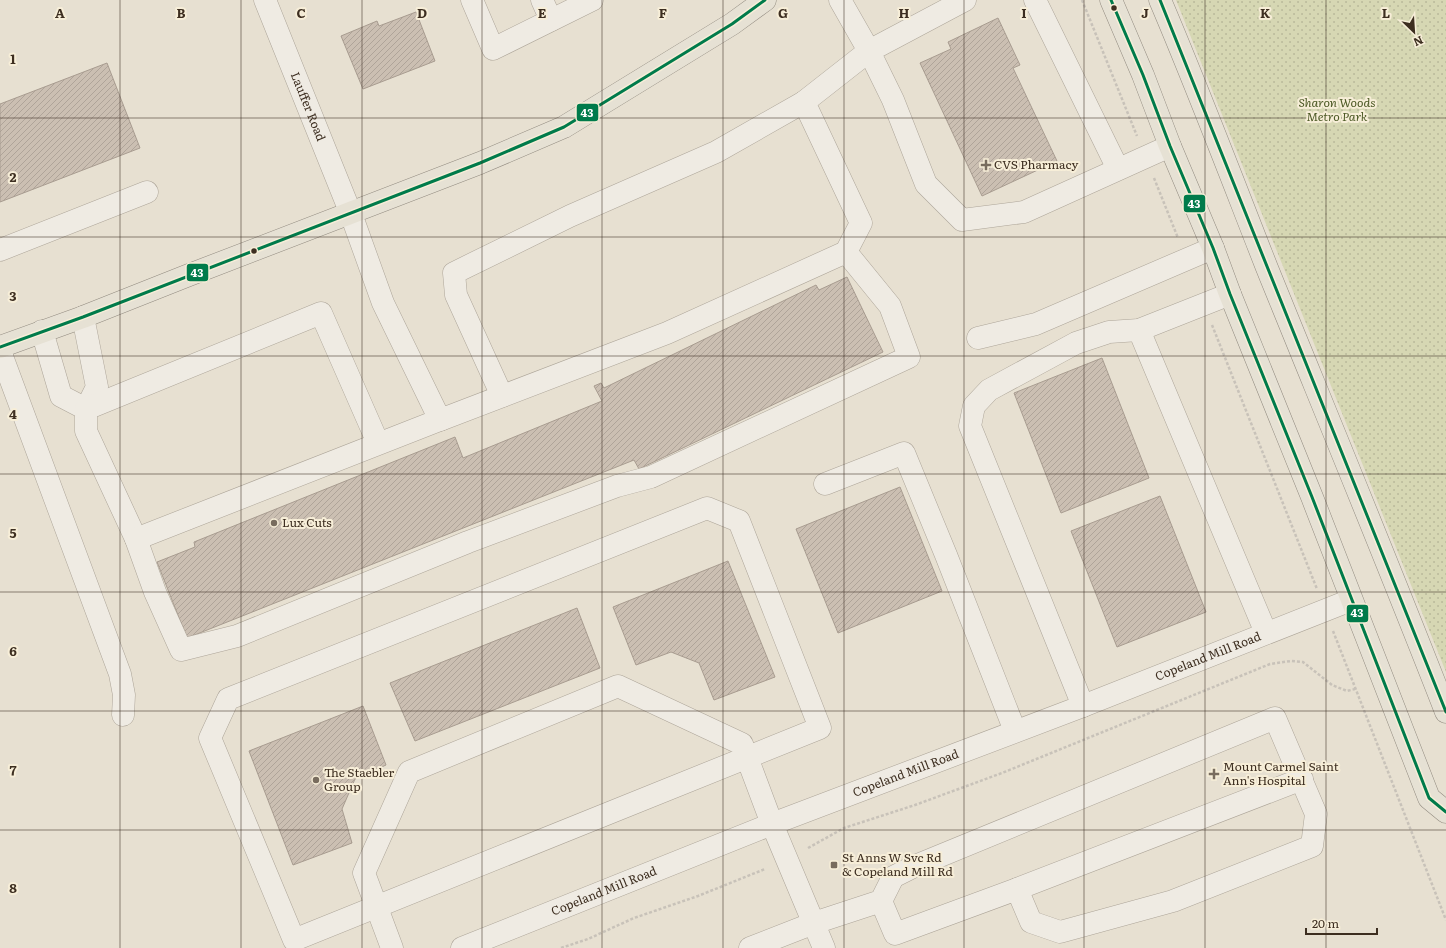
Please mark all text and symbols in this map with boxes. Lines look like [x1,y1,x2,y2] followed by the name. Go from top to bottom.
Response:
[55,3,65,22] text: A
[177,3,186,22] text: B
[296,3,306,22] text: C
[417,3,427,22] text: D
[538,3,547,22] text: E
[659,3,667,22] text: F
[778,3,788,22] text: G
[899,3,910,22] text: H
[1021,3,1027,22] text: I
[1109,3,1119,13] unlabelled marker
[1141,3,1149,22] text: J
[1260,3,1271,22] text: K
[1382,3,1390,22] text: L
[1394,12,1434,52] north arrow
[1411,33,1426,51] text: N
[10,49,16,68] text: 1
[287,69,331,144] street label: Lauffer Road
[1298,93,1376,125] park label: Sharon Woods Metro Park
[576,103,599,122] line badge: 43
[581,104,593,120] text: 43
[994,155,1078,173] place label: CVS Pharmacy
[981,160,991,170] marker: CVS Pharmacy
[10,167,17,186] text: 2
[1183,194,1206,213] line badge: 43
[1188,195,1200,211] text: 43
[249,246,259,256] unlabelled marker
[186,263,209,282] line badge: 43
[191,264,203,280] text: 43
[9,286,17,305] text: 3
[9,404,17,423] text: 4
[282,513,332,531] place label: Lux Cuts
[269,518,279,528] marker: Lux Cuts
[9,523,17,542] text: 5
[1346,604,1369,623] line badge: 43
[1351,604,1363,620] text: 43
[1152,626,1264,685] street label: Copeland Mill Road
[9,641,17,660] text: 6
[850,744,962,801] street label: Copeland Mill Road
[1223,757,1339,789] place label: Mount Carmel Saint Ann's Hospital
[9,760,17,779] text: 7
[324,763,395,795] place label: The Staebler Group
[1208,768,1220,780] marker: Mount Carmel Saint Ann's Hospital
[311,775,321,785] marker: The Staebler Group
[842,848,954,880] place label: St Anns W Svc Rd & Copeland Mill Rd
[829,860,839,870] marker: St Anns W Svc Rd & Copeland Mill Rd
[548,861,660,919] street label: Copeland Mill Road
[9,878,17,897] text: 8
[1306,910,1377,936] scale bar
[1312,914,1339,932] text: 20 m

